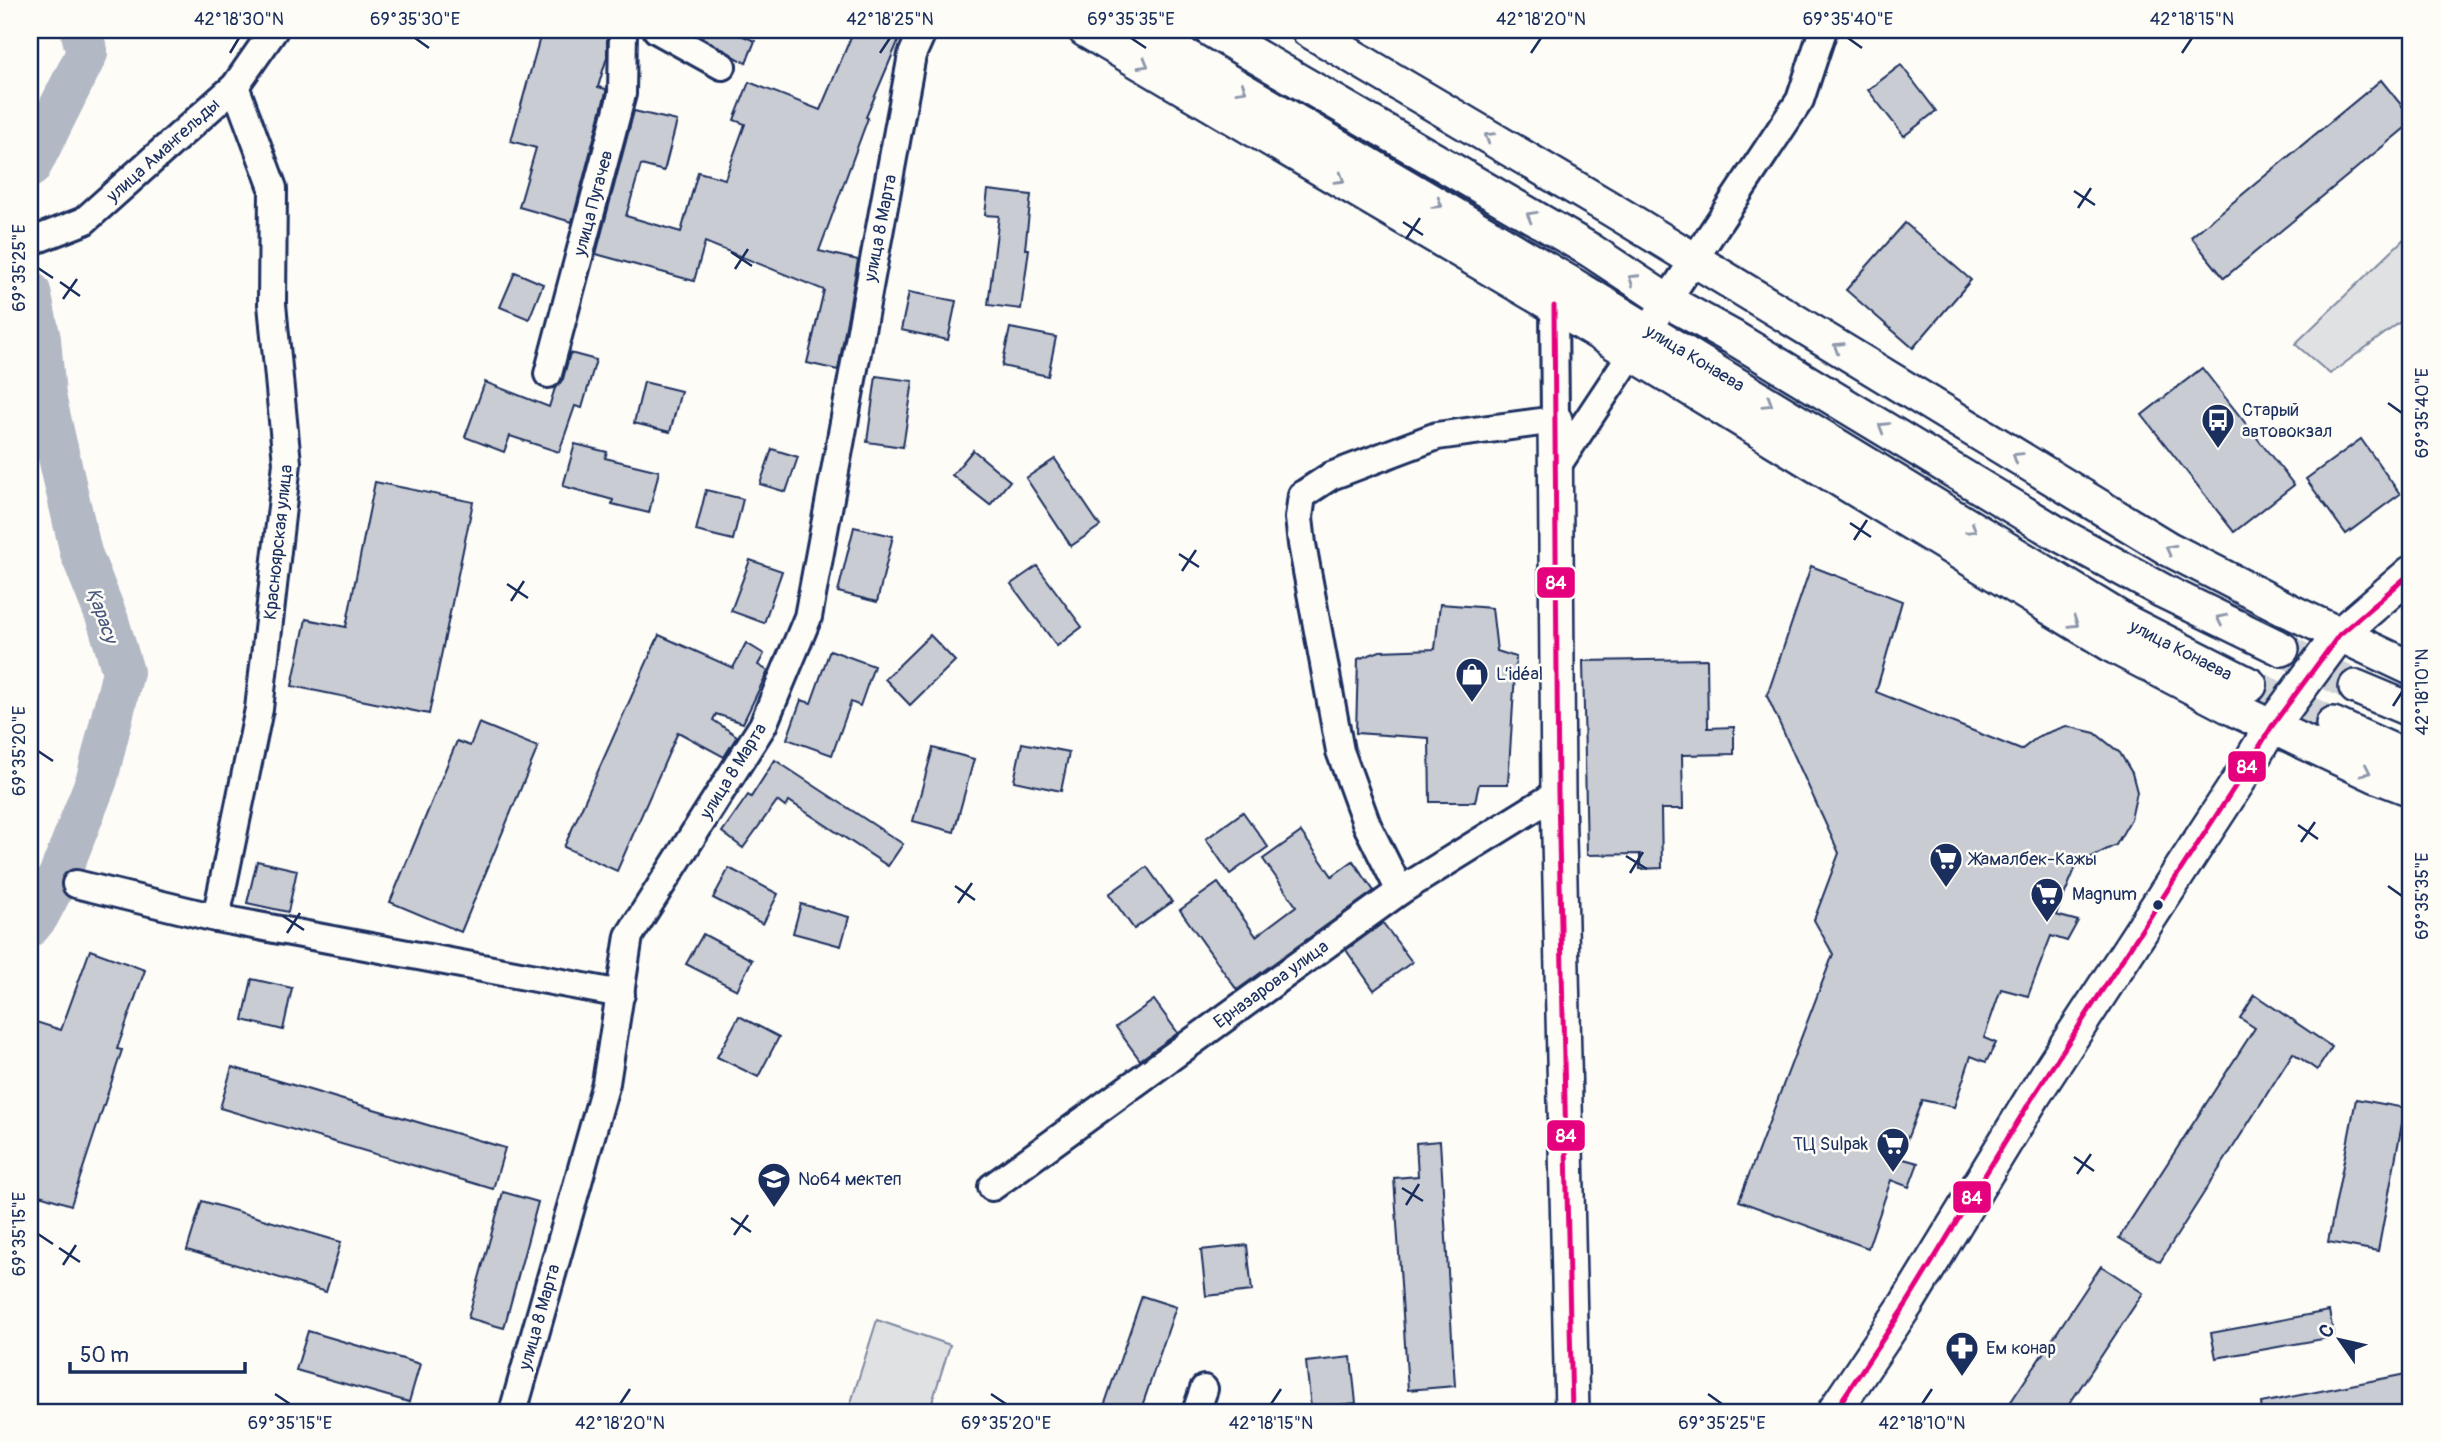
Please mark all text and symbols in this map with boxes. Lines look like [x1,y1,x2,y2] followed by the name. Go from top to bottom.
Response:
[194,8,284,31] text: 42°18'30"N
[370,8,460,31] text: 69°35'30"E
[846,8,934,31] text: 42°18'25"N
[1087,8,1175,31] text: 69°35'35"E
[1496,8,1586,31] text: 42°18'20"N
[1803,8,1893,31] text: 69°35'40"E
[2150,8,2234,31] text: 42°18'15"N
[1136,56,1149,69] one-way arrow
[1234,80,1247,93] one-way arrow
[101,93,225,208] street label: улица Амангельды
[1484,132,1497,145] one-way arrow
[568,148,619,259] street label: улица Пугачев
[1332,171,1345,184] one-way arrow
[859,172,902,285] street label: улица 8 Марта
[1430,196,1443,209] one-way arrow
[1526,211,1539,224] one-way arrow
[8,224,31,312] text: 69°35'25"E
[1628,274,1641,287] one-way arrow
[1640,319,1749,397] street label: улица Конаева
[1833,343,1846,356] one-way arrow
[2411,368,2434,458] text: 69°35'40"E
[1761,395,1774,408] one-way arrow
[2242,399,2332,443] place label: Старый автовокзал
[2199,401,2237,450] bus stop icon: Старый автовокзал
[1878,422,1891,435] one-way arrow
[2011,452,2024,465] one-way arrow
[259,463,298,621] street label: Красноярская улица
[1965,520,1978,533] one-way arrow
[2165,544,2177,557] one-way arrow
[1536,566,1576,599] line badge: 84
[1546,571,1566,595] text: 84
[82,585,124,649] water label: Қарасу
[2125,614,2236,686] street label: улица Конаева
[2216,614,2228,628] one-way arrow
[2067,615,2080,628] one-way arrow
[2411,649,2434,735] text: 42°18'10"N
[1453,655,1491,704] shop icon: L’idéal
[1496,663,1543,686] place label: L’idéal
[8,706,31,796] text: 69°35'20"E
[694,719,772,824] street label: улица 8 Марта
[2227,750,2267,783] line badge: 84
[2237,755,2257,779] text: 84
[2358,762,2371,776] one-way arrow
[1927,840,1965,889] supermarket icon: Жамалбек-Кажы
[1967,848,2097,871] place label: Жамалбек-Кажы
[2411,852,2434,940] text: 69°35'35"E
[2028,875,2066,924] supermarket icon: Magnum
[2072,883,2137,906] place label: Magnum
[2151,898,2165,912] unlabelled marker
[1209,935,1333,1034] street label: Ерназарова улица
[1546,1119,1586,1152] line badge: 84
[1556,1124,1576,1148] text: 84
[1874,1125,1912,1174] supermarket icon: ТЦ Sulpak
[1793,1133,1868,1156] place label: ТЦ Sulpak
[755,1160,793,1209] school or university icon: №64 мектеп
[798,1168,902,1191] place label: №64 мектеп
[1952,1180,1992,1214] line badge: 84
[1962,1186,1982,1210] text: 84
[8,1192,31,1276] text: 69°35'15"E
[513,1262,566,1374] street label: улица 8 Марта
[2304,1306,2374,1376] north arrow
[2314,1319,2340,1343] text: С
[1943,1329,1981,1378] pharmacy icon: Ем конар
[70,1330,245,1374] scale bar
[1986,1337,2056,1360] place label: Ем конар
[80,1342,129,1369] text: 50 m
[248,1412,332,1435] text: 69°35'15"E
[575,1412,665,1435] text: 42°18'20"N
[961,1412,1051,1435] text: 69°35'20"E
[1229,1412,1313,1435] text: 42°18'15"N
[1678,1412,1766,1435] text: 69°35'25"E
[1879,1412,1965,1435] text: 42°18'10"N

